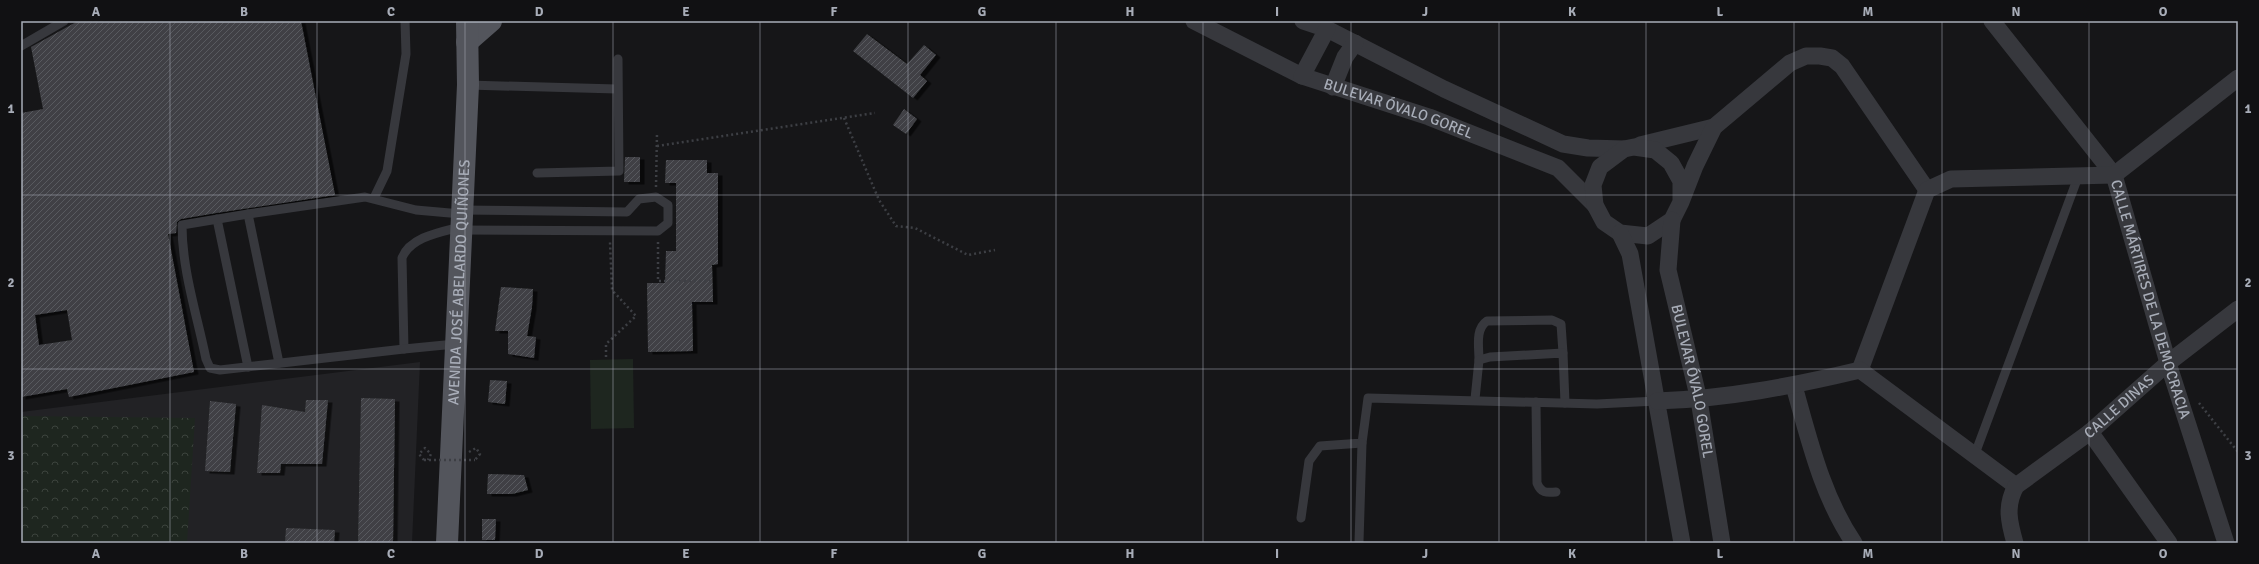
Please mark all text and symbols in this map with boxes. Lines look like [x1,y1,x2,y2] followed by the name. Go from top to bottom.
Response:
[92,4,101,20] text: A
[240,4,248,20] text: B
[387,4,395,20] text: C
[535,4,544,20] text: D
[682,4,690,20] text: E
[831,4,838,20] text: F
[978,4,986,20] text: G
[1126,4,1134,20] text: H
[1275,4,1279,20] text: I
[1422,4,1428,20] text: J
[1568,4,1576,20] text: K
[1717,4,1724,20] text: L
[1863,4,1874,20] text: M
[2011,4,2021,20] text: N
[2159,4,2168,20] text: O
[1322,75,1476,143] street label: BULEVAR ÓVALO GOREL
[7,101,15,117] text: 1
[2244,101,2252,117] text: 1
[444,159,474,405] street label: AVENIDA JOSÉ ABELARDO QUIÑONES
[2107,178,2194,421] street label: CALLE MÁRTIRES DE LA DEMOCRACIA
[7,275,15,291] text: 2
[2244,275,2252,291] text: 2
[1667,302,1717,460] street label: BULEVAR ÓVALO GOREL
[2081,371,2158,442] street label: CALLE DINAS
[7,448,15,464] text: 3
[2244,448,2252,464] text: 3
[92,546,101,562] text: A
[240,546,248,562] text: B
[387,546,395,562] text: C
[535,546,544,562] text: D
[682,546,690,562] text: E
[831,546,838,562] text: F
[978,546,986,562] text: G
[1126,546,1134,562] text: H
[1275,546,1279,562] text: I
[1422,546,1428,562] text: J
[1568,546,1576,562] text: K
[1717,546,1724,562] text: L
[1863,546,1874,562] text: M
[2011,546,2021,562] text: N
[2159,546,2168,562] text: O

